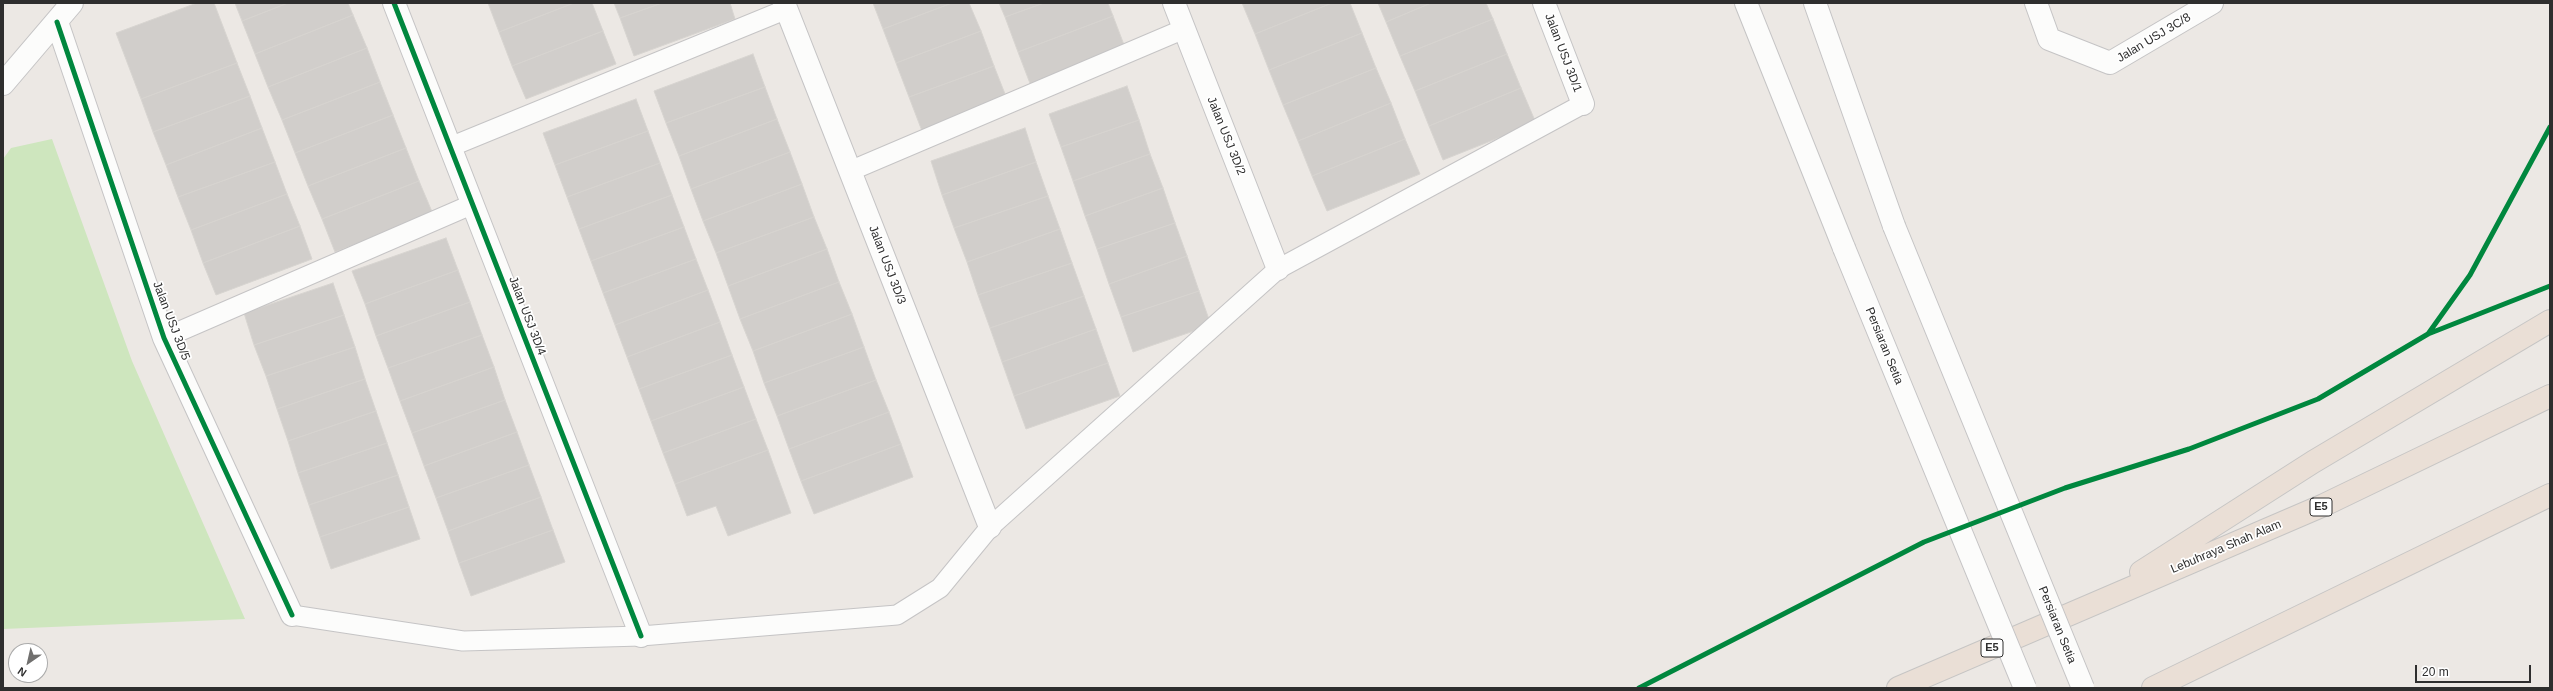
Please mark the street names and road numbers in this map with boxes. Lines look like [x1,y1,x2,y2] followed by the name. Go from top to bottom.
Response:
[2115,10,2193,66] street label: Jalan USJ 3C/8
[1541,12,1585,94] street label: Jalan USJ 3D/1
[1204,95,1248,177] street label: Jalan USJ 3D/2
[865,224,909,306] street label: Jalan USJ 3D/3
[505,275,549,357] street label: Jalan USJ 3D/4
[149,280,193,362] street label: Jalan USJ 3D/5
[1862,305,1906,387] street label: Persiaran Setia
[2310,498,2332,516] road number: E5
[2169,517,2283,577] street label: Lebuhraya Shah Alam
[2035,584,2079,666] street label: Persiaran Setia
[1981,639,2003,657] road number: E5

